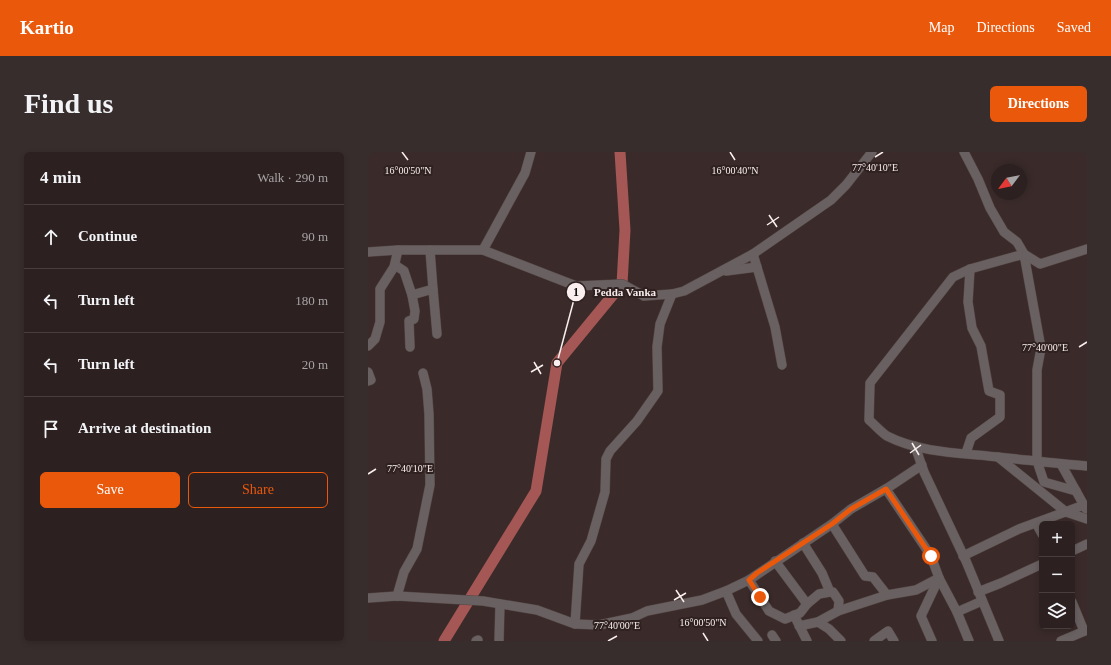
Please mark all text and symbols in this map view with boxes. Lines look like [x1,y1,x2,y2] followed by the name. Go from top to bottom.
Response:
[20,17,74,38] text: Kartio
[929,20,954,35] text: Map
[976,20,1035,35] text: Directions
[1057,20,1091,35] text: Saved
[990,86,1087,122] button: Directions
[24,88,114,119] text: Find us
[852,162,898,173] text: 77°40'10"E
[991,164,1027,200] north arrow
[384,165,432,176] text: 16°00'50"N
[711,165,759,176] text: 16°00'40"N
[40,168,81,187] text: 4 min
[257,170,328,185] text: Walk · 290 m
[40,226,62,248] icon: ahead
[78,228,137,244] text: Continue
[302,229,328,244] text: 90 m
[566,280,664,303] callout: Pedda Vanka
[573,285,579,299] text: 1
[594,286,657,298] text: Pedda Vanka
[40,290,62,312] icon: left
[78,292,135,308] text: Turn left
[295,293,328,308] text: 180 m
[1022,342,1068,353] text: 77°40'00"E
[40,354,62,376] icon: left
[78,356,135,372] text: Turn left
[302,357,328,372] text: 20 m
[40,418,62,440] icon: arrive
[78,420,211,436] text: Arrive at destination
[387,463,433,474] text: 77°40'10"E
[40,472,180,508] button: Save
[188,472,328,508] button: Share
[1039,521,1075,629] map controls
[1039,521,1075,557] button: +
[922,547,940,565] route start
[1039,557,1075,593] button: −
[751,588,769,606] route end
[1039,593,1075,629] button: layers
[679,617,727,628] text: 16°00'50"N
[594,620,640,631] text: 77°40'00"E

